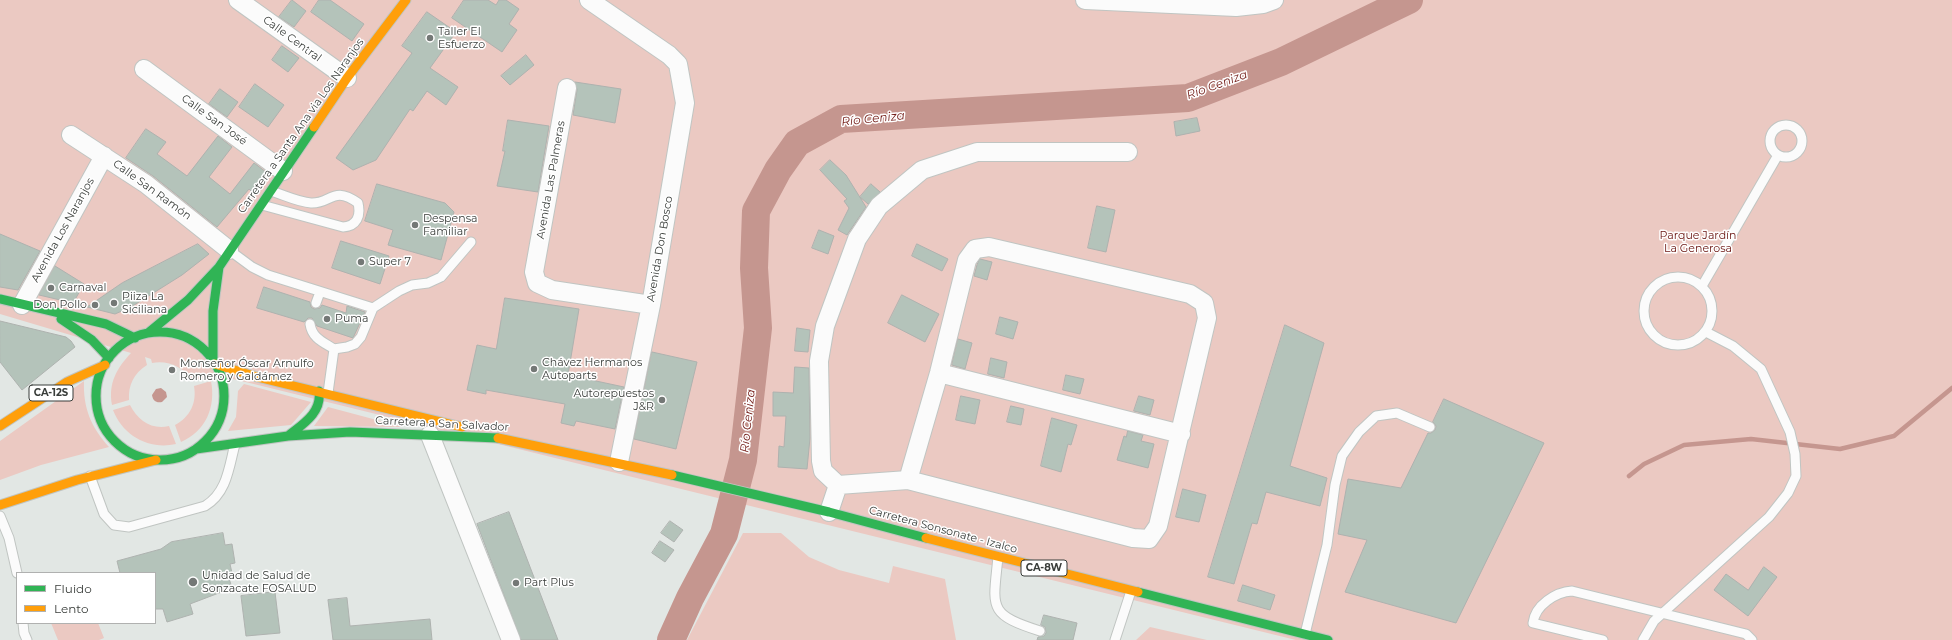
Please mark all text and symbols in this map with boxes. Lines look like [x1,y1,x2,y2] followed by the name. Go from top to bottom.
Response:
[260,13,324,65] street label: Calle Central
[438,25,485,51] place label: Taller El Esfuerzo
[425,33,435,43] marker: Taller El Esfuerzo
[235,36,367,216] street label: Carretera a Santa Ana via Los Naranjos
[1185,67,1249,103] water label: Río Ceniza
[179,92,249,148] street label: Calle San José
[841,109,905,129] water label: Río Ceniza
[534,120,568,240] street label: Avenida Las Palmeras
[110,157,194,223] street label: Calle San Ramón
[29,175,97,285] street label: Avenida Los Naranjos
[644,195,676,303] street label: Avenida Don Bosco
[423,212,477,238] place label: Despensa Familiar
[410,220,420,230] marker: Despensa Familiar
[1660,229,1736,255] park label: Parque Jardín La Generosa
[369,255,411,269] place label: Super 7
[356,257,366,267] marker: Super 7
[59,281,107,295] place label: Carnaval
[46,283,56,293] marker: Carnaval
[122,290,167,316] place label: Piiza La Siciliana
[33,298,87,312] place label: Don Pollo
[109,298,119,308] marker: Piiza La Siciliana
[90,300,100,310] marker: Don Pollo
[335,312,368,326] place label: Puma
[322,314,332,324] marker: Puma
[542,356,642,382] place label: Chávez Hermanos Autoparts
[180,357,314,383] place label: Monseñor Óscar Arnulfo Romero y Galdámez
[529,364,539,374] marker: Chávez Hermanos Autoparts
[167,365,177,375] marker: Monseñor Óscar Arnulfo Romero y Galdámez
[29,385,73,401] road number: CA-12S
[573,387,654,413] place label: Autorepuestos J&R
[738,389,758,453] water label: Río Ceniza
[657,395,667,405] marker: Autorepuestos J&R
[375,414,509,434] street label: Carretera a San Salvador
[867,504,1019,556] street label: Carretera Sonsonate - Izalco
[1021,560,1067,576] road number: CA-8W
[202,569,317,595] place label: Unidad de Salud de Sonzacate FOSALUD
[16,572,156,624] legend
[187,576,199,588] marker: Unidad de Salud de Sonzacate FOSALUD
[524,576,574,590] place label: Part Plus
[511,578,521,588] marker: Part Plus
[54,581,92,596] text: Fluido
[54,601,89,616] text: Lento

